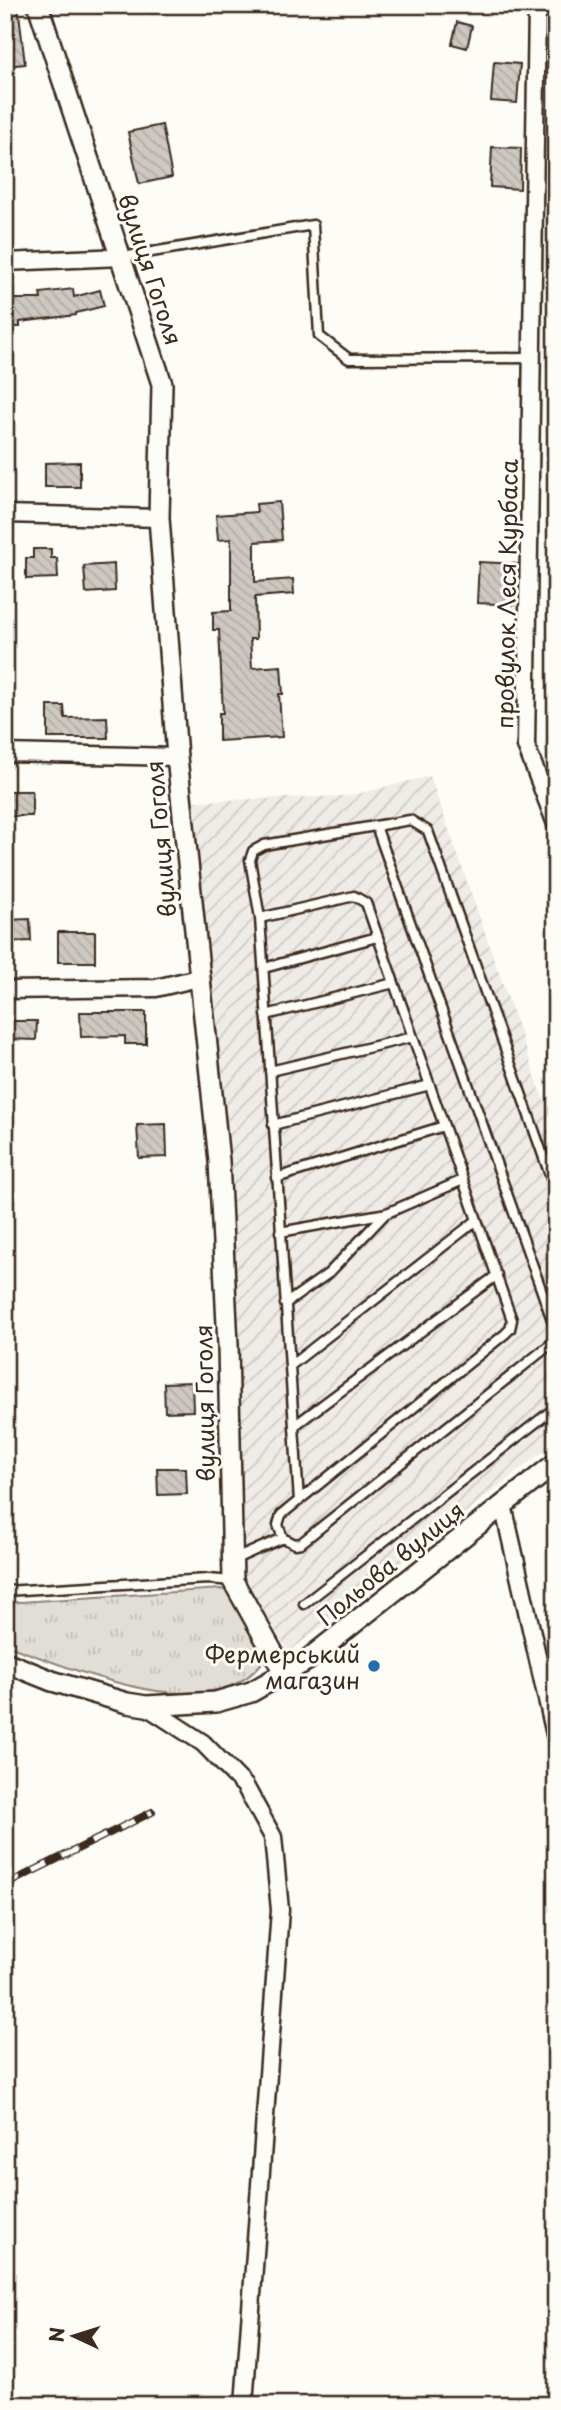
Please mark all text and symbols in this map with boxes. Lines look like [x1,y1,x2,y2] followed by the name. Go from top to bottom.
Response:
[110,189,192,349] street label: вулиця Гоголя
[486,458,526,729] street label: провулок Леся Курбаса
[136,759,184,919] street label: вулиця Гоголя
[185,1324,223,1482] street label: вулиця Гоголя
[309,1492,471,1634] street label: Польова вулиця
[205,1636,360,1697] place label: Фермерський магазин
[366,1658,382,1674] marker: Фермерський магазин
[38,2302,108,2372] north arrow
[42,2326,71,2343] text: N

